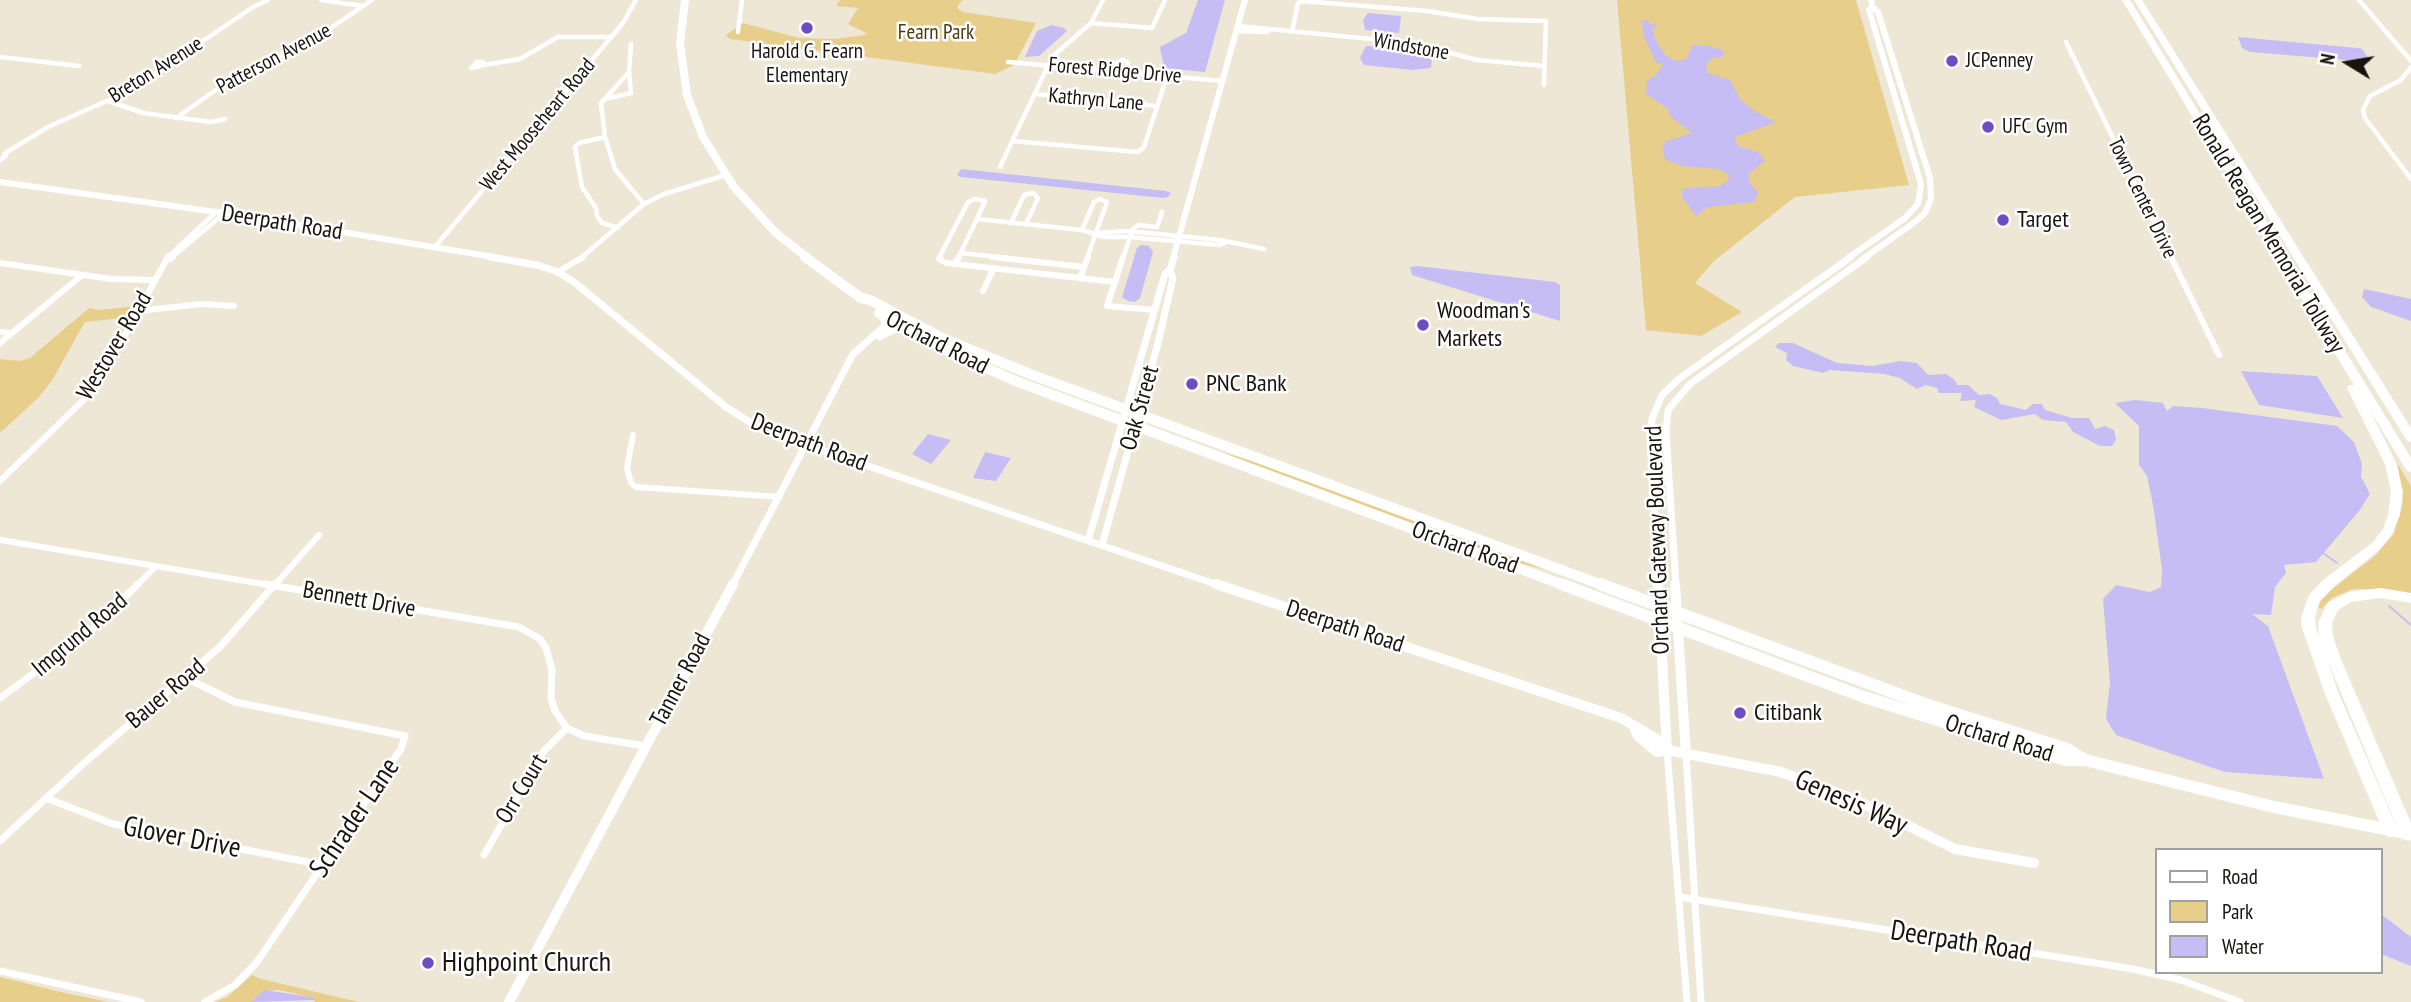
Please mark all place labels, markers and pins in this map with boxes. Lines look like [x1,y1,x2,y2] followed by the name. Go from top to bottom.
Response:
[799,20,815,36] marker: Harold G. Fearn Elementary
[751,39,863,89] place label: Harold G. Fearn Elementary
[1966,48,2033,74] place label: JCPenney
[1944,53,1960,69] marker: JCPenney
[2002,114,2068,140] place label: UFC Gym
[1980,119,1996,135] marker: UFC Gym
[2017,206,2069,234] place label: Target
[1995,212,2011,228] marker: Target
[1437,297,1530,353] place label: Woodman's Markets
[1415,317,1431,333] marker: Woodman's Markets
[1206,370,1287,398] place label: PNC Bank
[1184,376,1200,392] marker: PNC Bank
[1754,699,1822,727] place label: Citibank
[1732,705,1748,721] marker: Citibank
[442,946,611,980] place label: Highpoint Church
[420,955,436,971] marker: Highpoint Church

